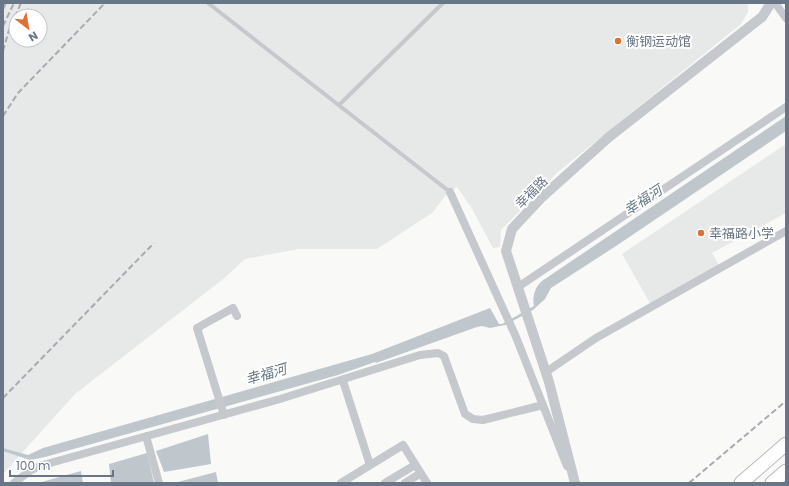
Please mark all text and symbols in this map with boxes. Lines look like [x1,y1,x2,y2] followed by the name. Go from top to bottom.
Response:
[8,8,48,48] north arrow
[25,28,41,46] text: N
[626,32,691,51] place label: 衡钢运动馆
[613,36,623,46] marker: 衡钢运动馆
[511,172,552,213] street label: 幸福路
[620,179,669,220] water label: 幸福河
[709,224,774,243] place label: 幸福路小学
[696,228,706,238] marker: 幸福路小学
[243,358,292,389] water label: 幸福河
[10,452,113,478] scale bar
[16,457,50,474] text: 100 m

